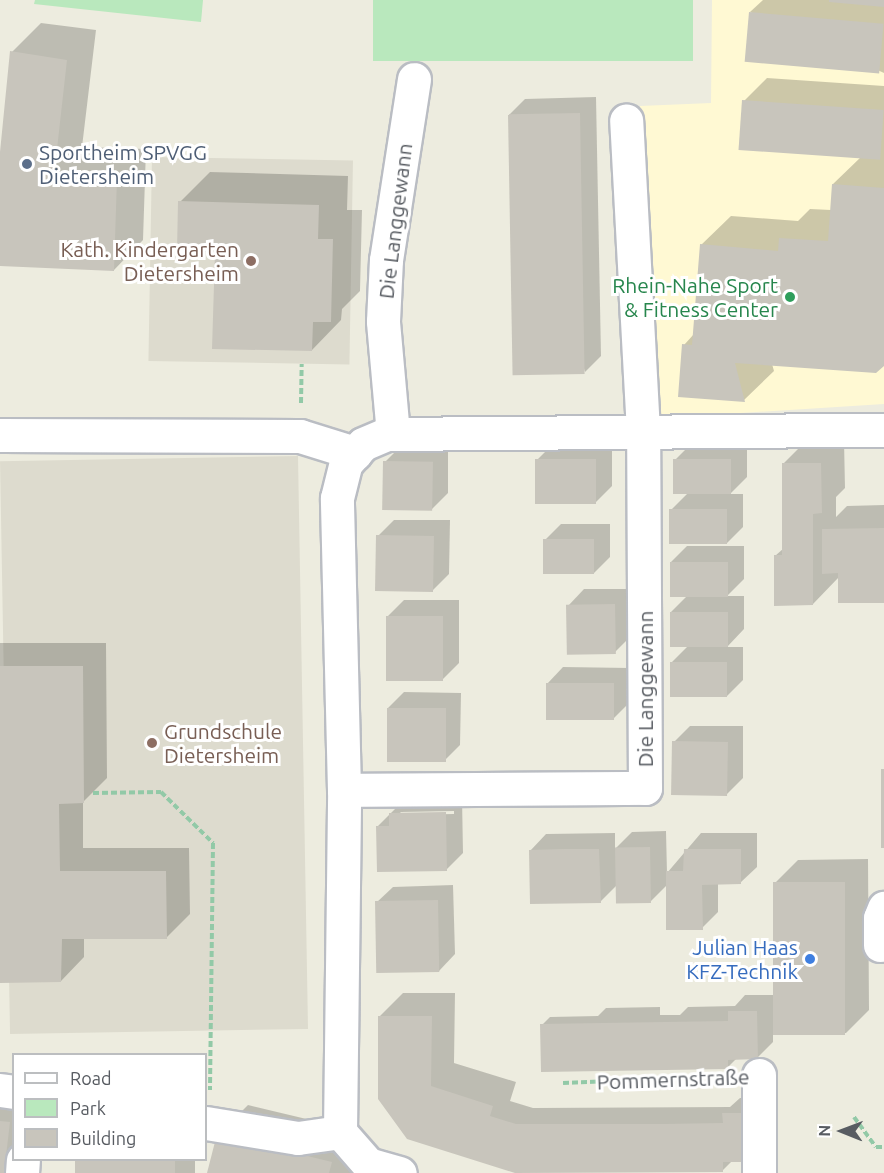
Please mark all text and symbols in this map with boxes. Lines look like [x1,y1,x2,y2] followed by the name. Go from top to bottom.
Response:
[39,139,207,189] place label: Sportheim SPVGG Dietersheim
[373,142,417,300] street label: Die Langgewann
[20,157,34,171] marker: Sportheim SPVGG Dietersheim
[60,236,239,286] place label: Kath. Kindergarten Dietersheim
[244,254,258,268] marker: Kath. Kindergarten Dietersheim
[612,272,778,322] place label: Rhein-Nahe Sport & Fitness Center
[783,290,797,304] marker: Rhein-Nahe Sport & Fitness Center
[632,611,658,767] street label: Die Langgewann
[164,718,282,768] place label: Grundschule Dietersheim
[145,736,159,750] marker: Grundschule Dietersheim
[686,934,798,984] place label: Julian Haas KFZ-Technik
[803,952,817,966] marker: Julian Haas KFZ-Technik
[12,1053,207,1161] legend
[596,1064,750,1094] street label: Pommernstraße
[70,1068,112,1088] text: Road
[70,1098,106,1118] text: Park
[812,1101,872,1161] north arrow
[815,1125,833,1137] text: N
[70,1128,136,1148] text: Building

